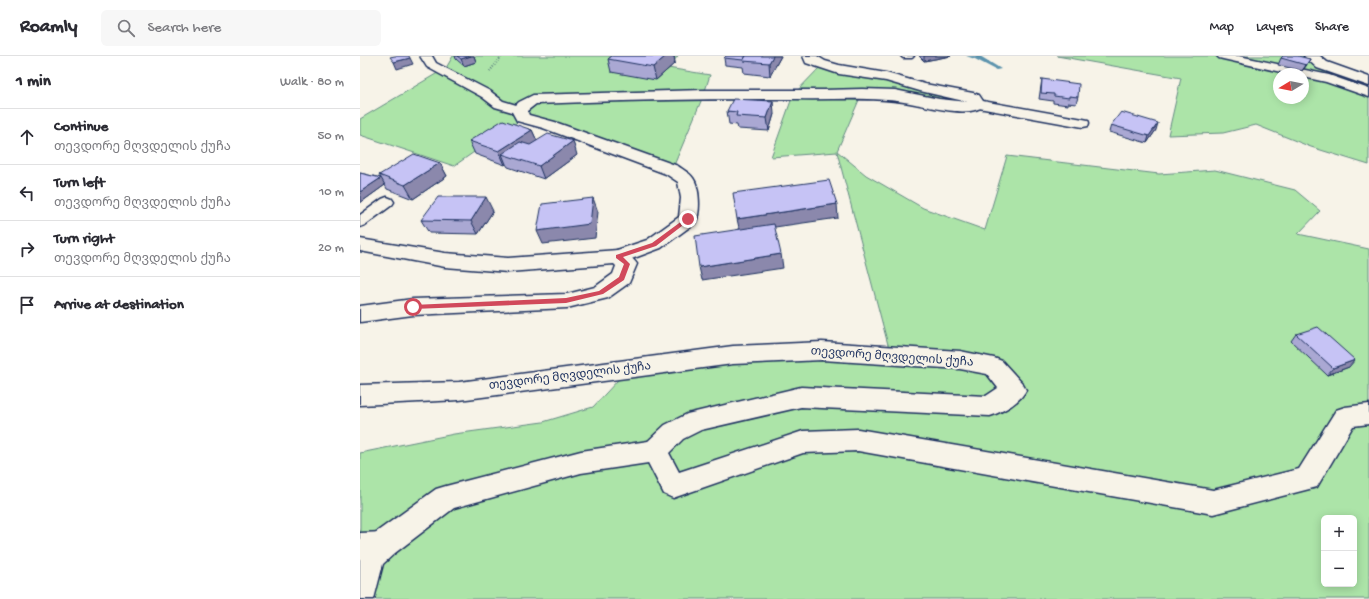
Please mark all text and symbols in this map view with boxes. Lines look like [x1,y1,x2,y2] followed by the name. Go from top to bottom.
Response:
[101,10,381,46] search box
[20,16,77,39] text: Roamly
[115,17,137,39] icon: search
[147,19,221,37] text: Search here
[1210,19,1234,36] text: Map
[1256,19,1293,36] text: Layers
[1315,19,1349,36] text: Share
[1273,68,1309,104] north arrow
[16,72,51,92] text: 1 min
[280,75,344,90] text: Walk · 80 m
[54,118,108,136] text: Continue
[16,126,38,148] icon: ahead
[317,129,344,144] text: 50 m
[54,140,231,155] text: თევდორე მღვდელის ქუჩა
[54,174,105,192] text: Turn left
[16,182,38,204] icon: left
[319,185,344,200] text: 10 m
[54,196,231,211] text: თევდორე მღვდელის ქუჩა
[679,210,697,228] route end
[54,230,114,248] text: Turn right
[16,238,38,260] icon: right
[318,241,344,256] text: 20 m
[54,252,231,267] text: თევდორე მღვდელის ქუჩა
[16,294,38,316] icon: arrive
[54,296,184,314] text: Arrive at destination
[404,298,422,316] route start
[810,344,974,371] street label: თევდორე მღვდელის ქუჩა
[488,359,652,394] street label: თევდორე მღვდელის ქუჩა
[1321,515,1357,587] map controls
[1321,515,1357,551] button: +
[1321,551,1357,587] button: −

